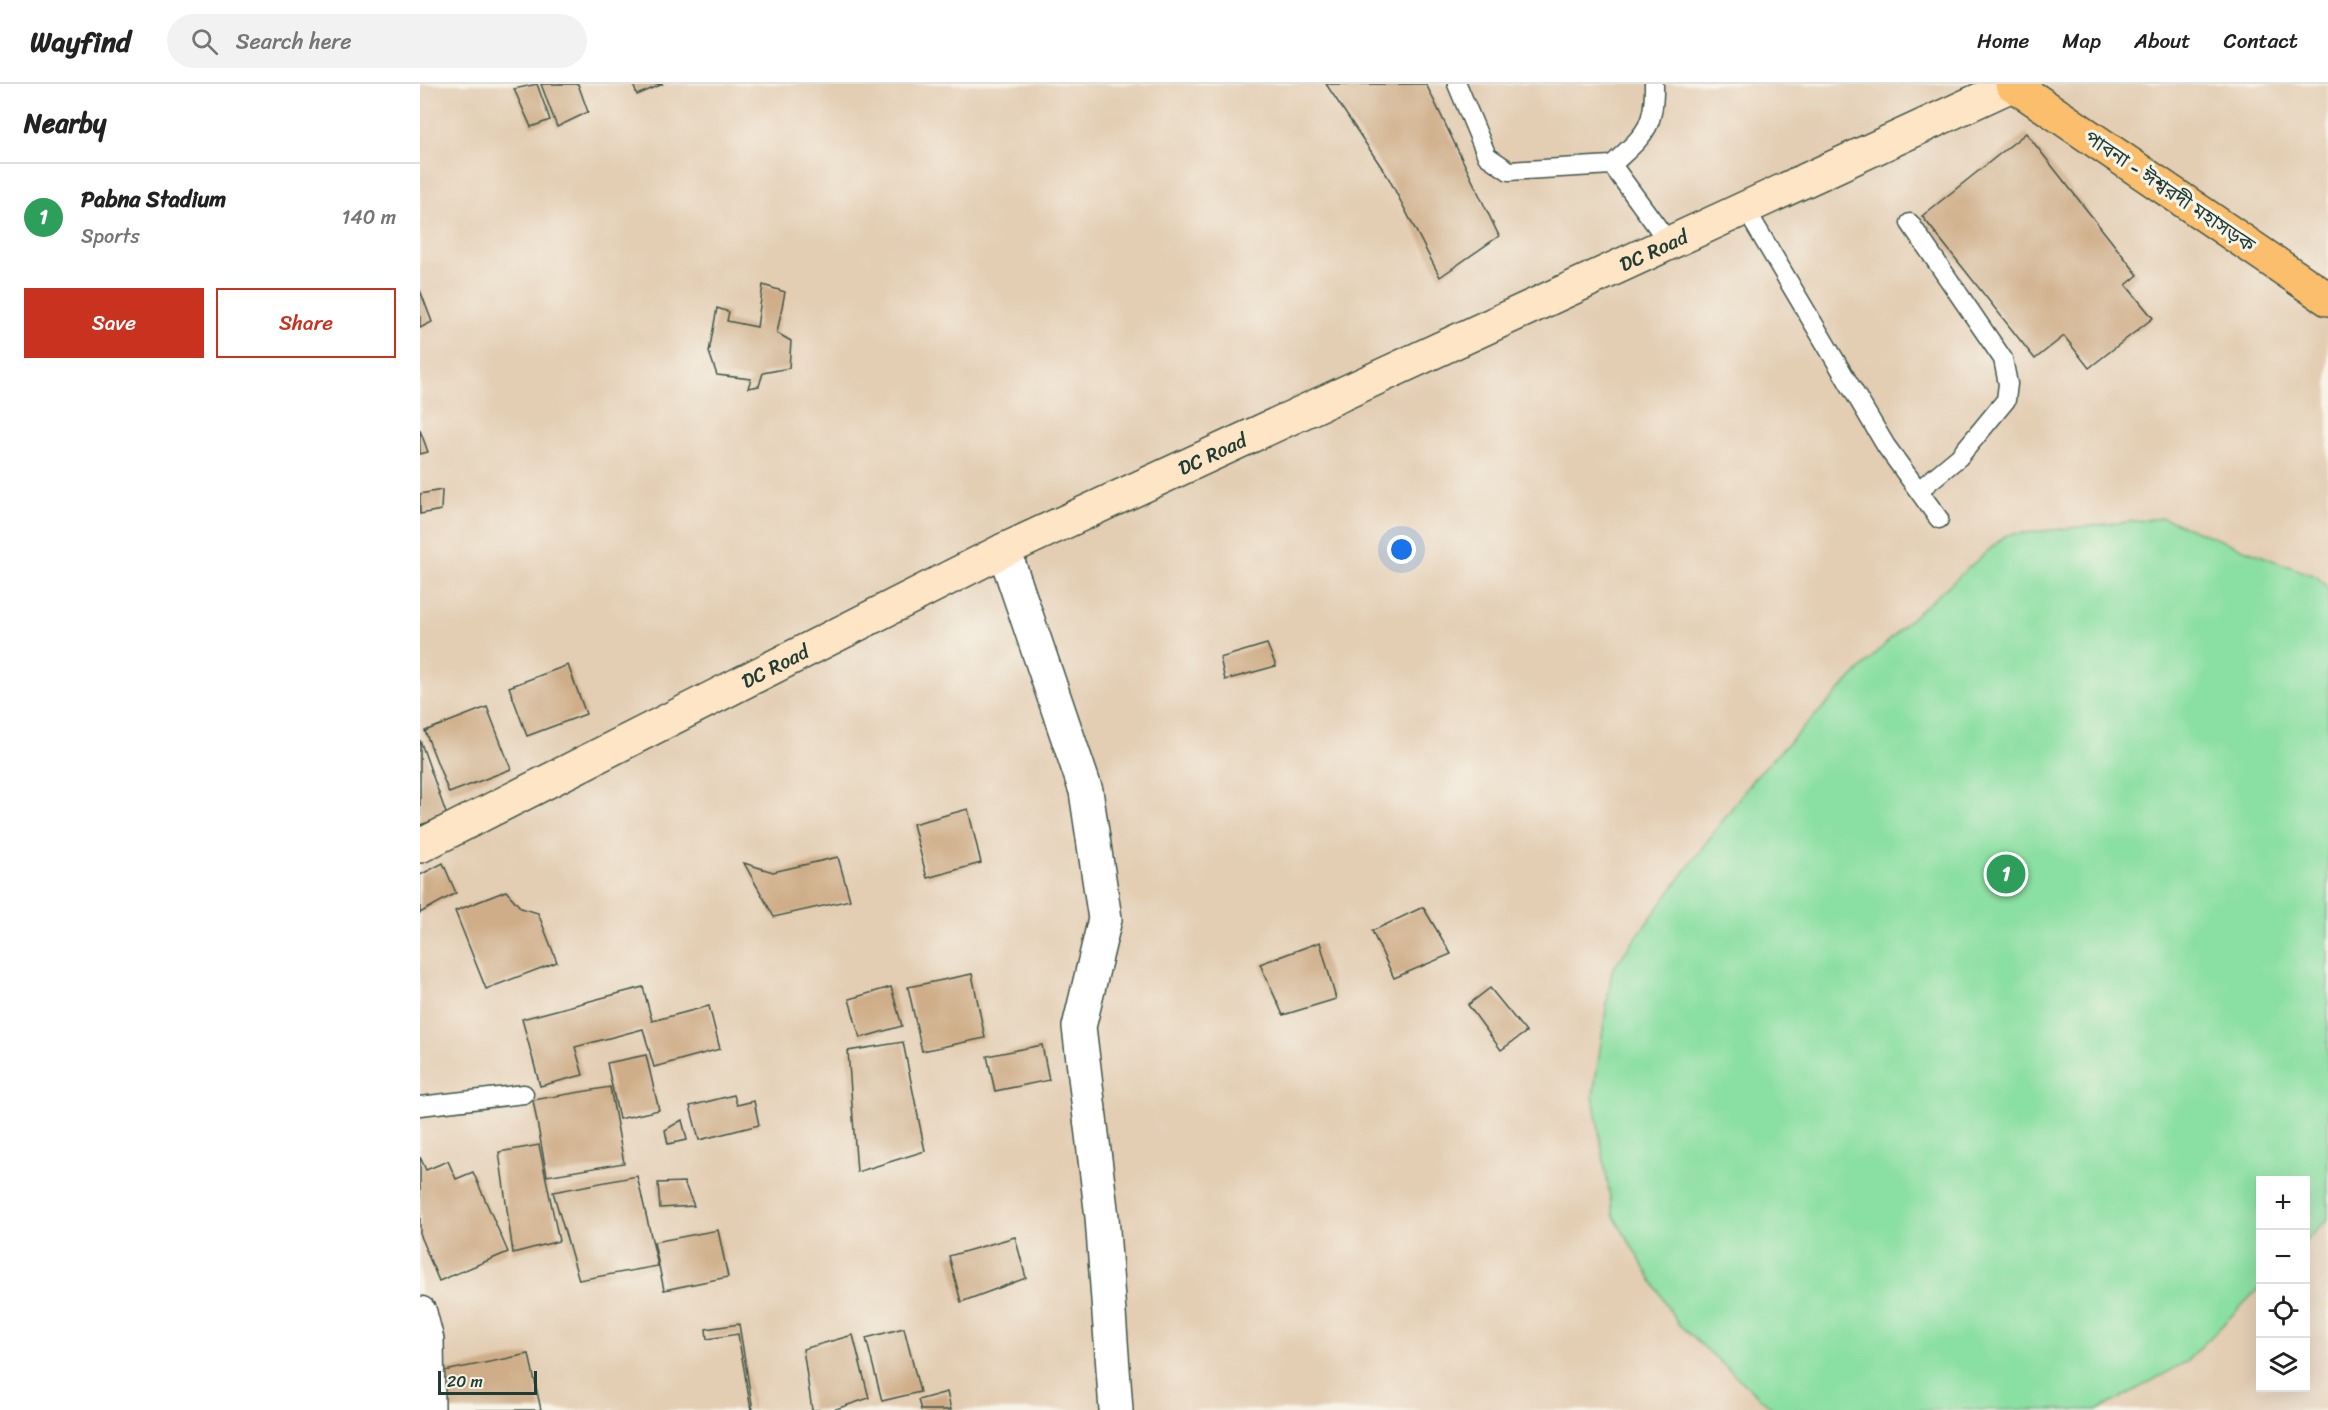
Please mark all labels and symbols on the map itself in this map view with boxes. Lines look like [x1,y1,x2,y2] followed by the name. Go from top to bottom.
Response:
[2077,121,2263,262] street label: পাবনা - ঈশ্বরদী মহাসড়ক
[1614,219,1695,282] street label: DC Road
[1172,423,1254,485] street label: DC Road
[1387,535,1416,564] your location
[735,634,817,698] street label: DC Road
[1986,852,2026,896] pin: 1
[438,1368,537,1396] scale bar

